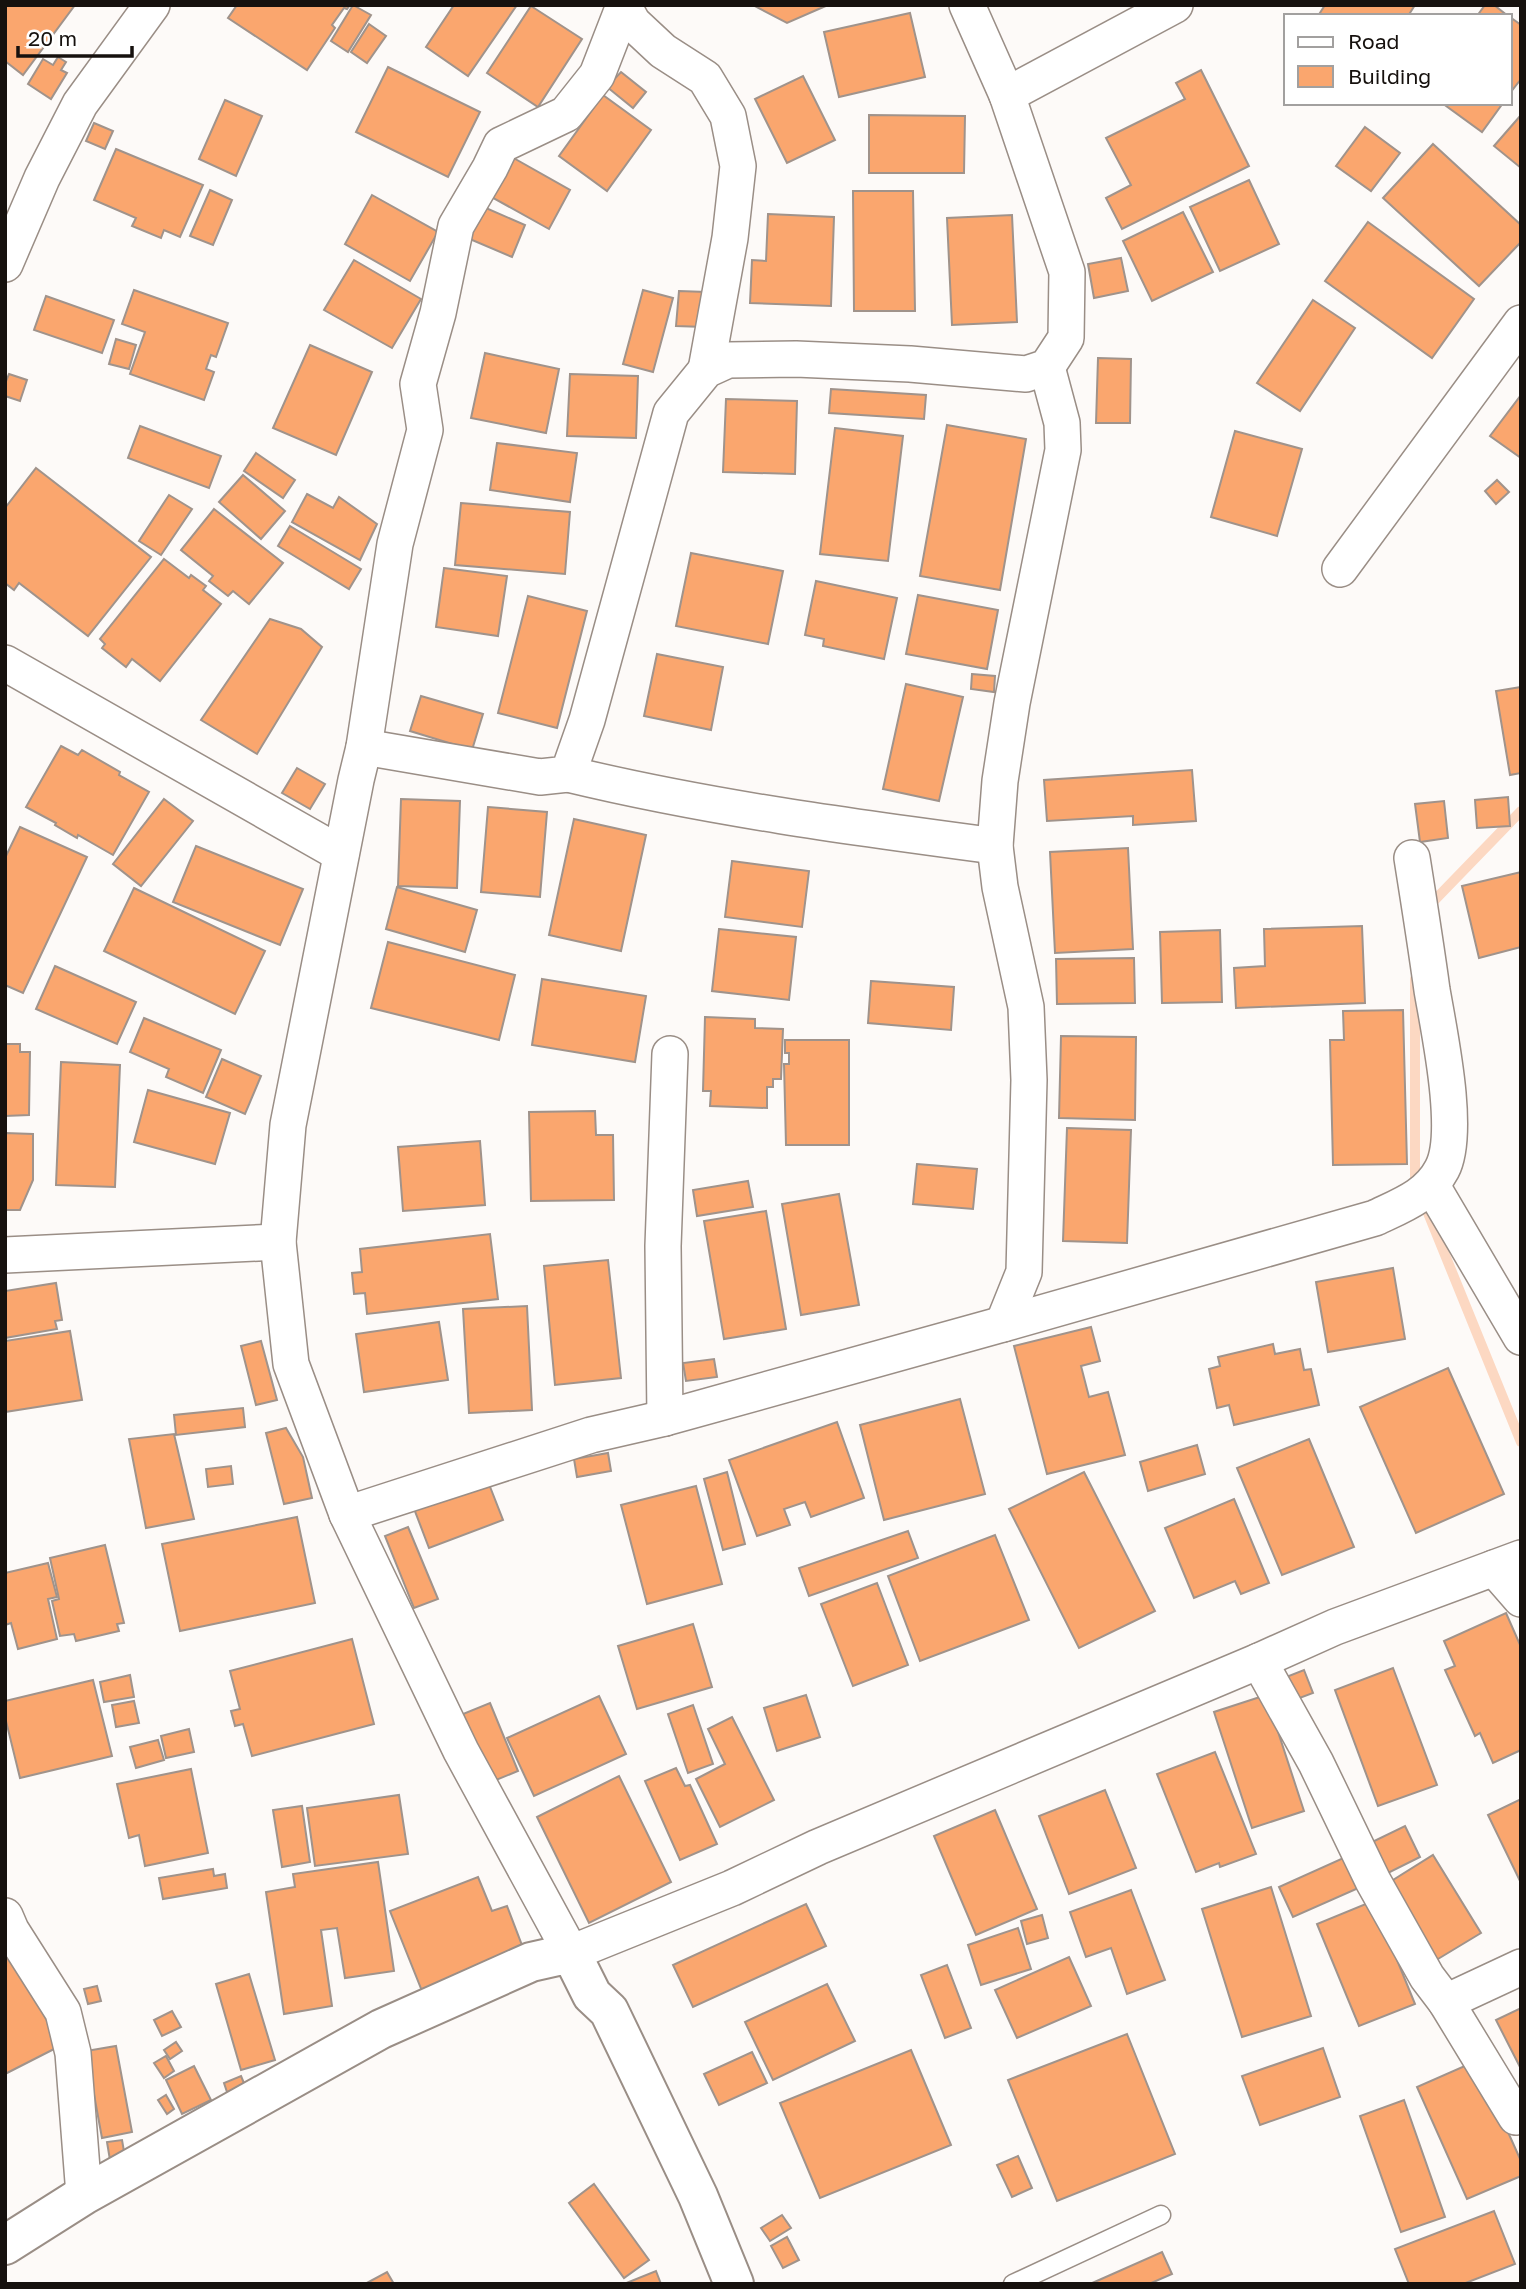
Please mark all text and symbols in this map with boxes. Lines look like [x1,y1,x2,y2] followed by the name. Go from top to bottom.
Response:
[18,14,131,58] scale bar
[1284,14,1512,105] legend
[28,25,77,51] text: 20 m
[1348,28,1399,54] text: Road
[1348,63,1431,89] text: Building

